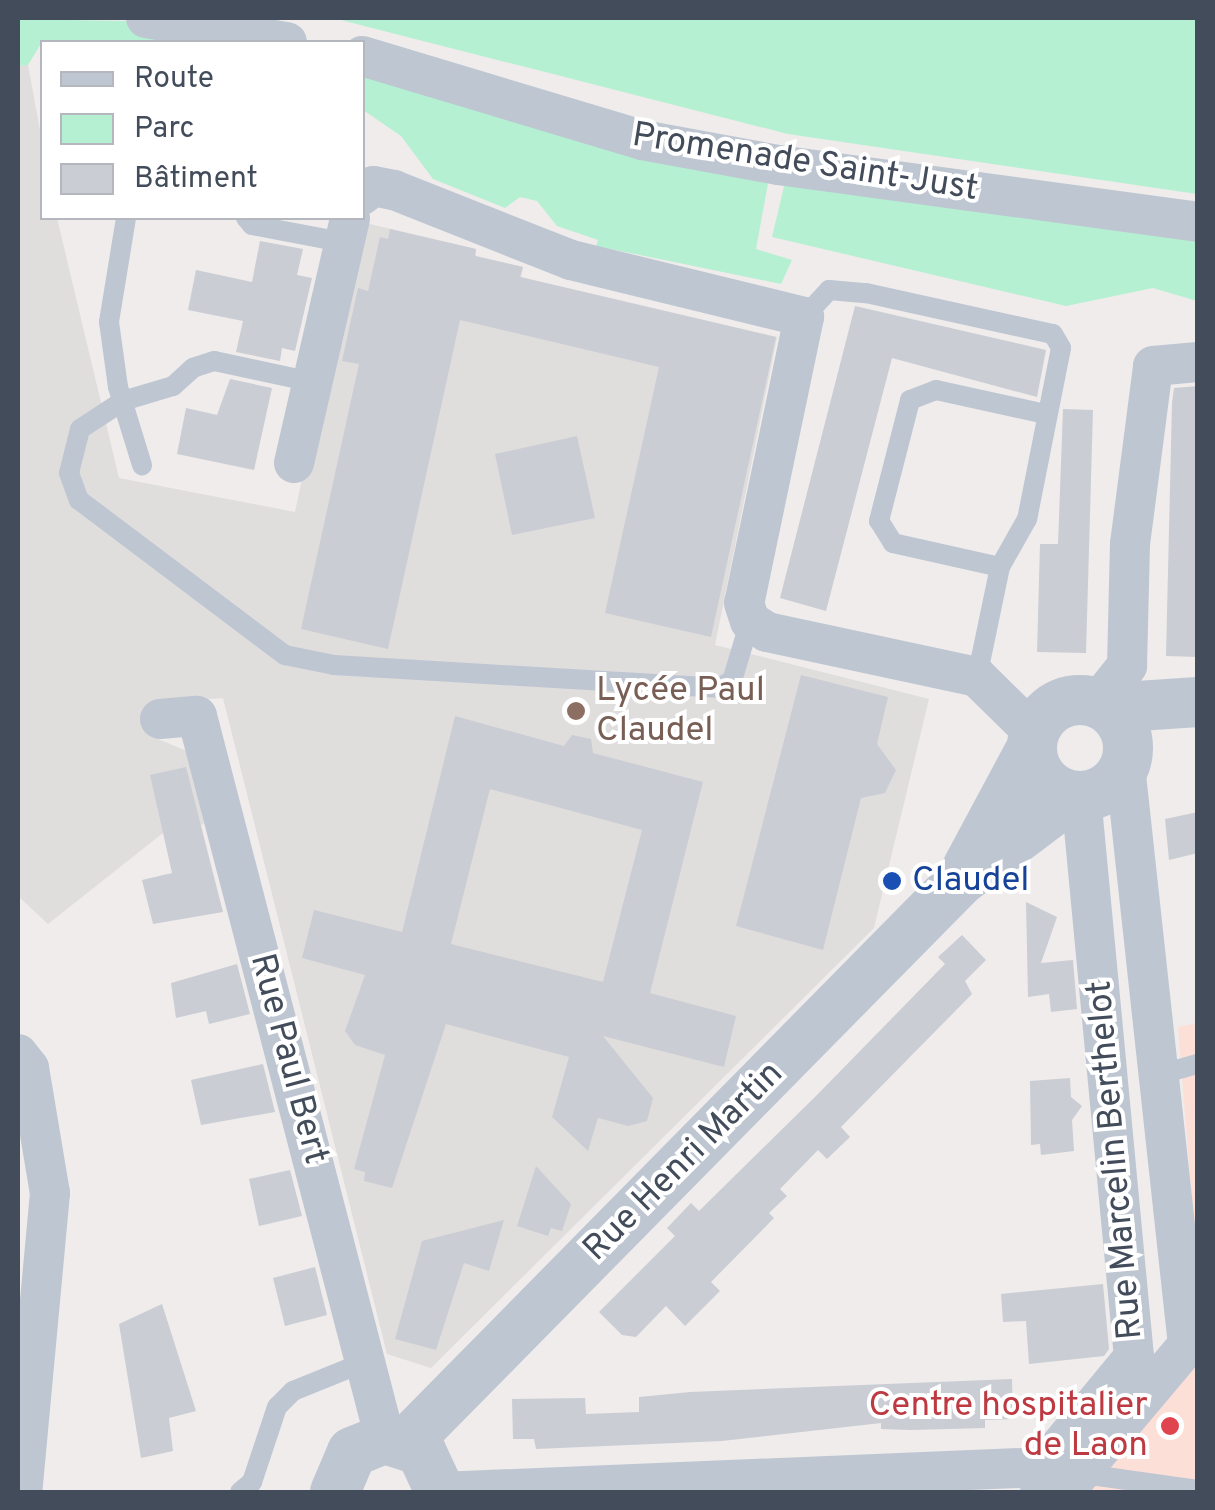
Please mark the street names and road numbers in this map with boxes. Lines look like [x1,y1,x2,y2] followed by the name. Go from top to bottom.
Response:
[629,115,981,211] street label: Promenade Saint-Just
[240,949,336,1169] street label: Rue Paul Bert
[1079,979,1153,1341] street label: Rue Marcelin Berthelot
[575,1053,793,1271] street label: Rue Henri Martin

